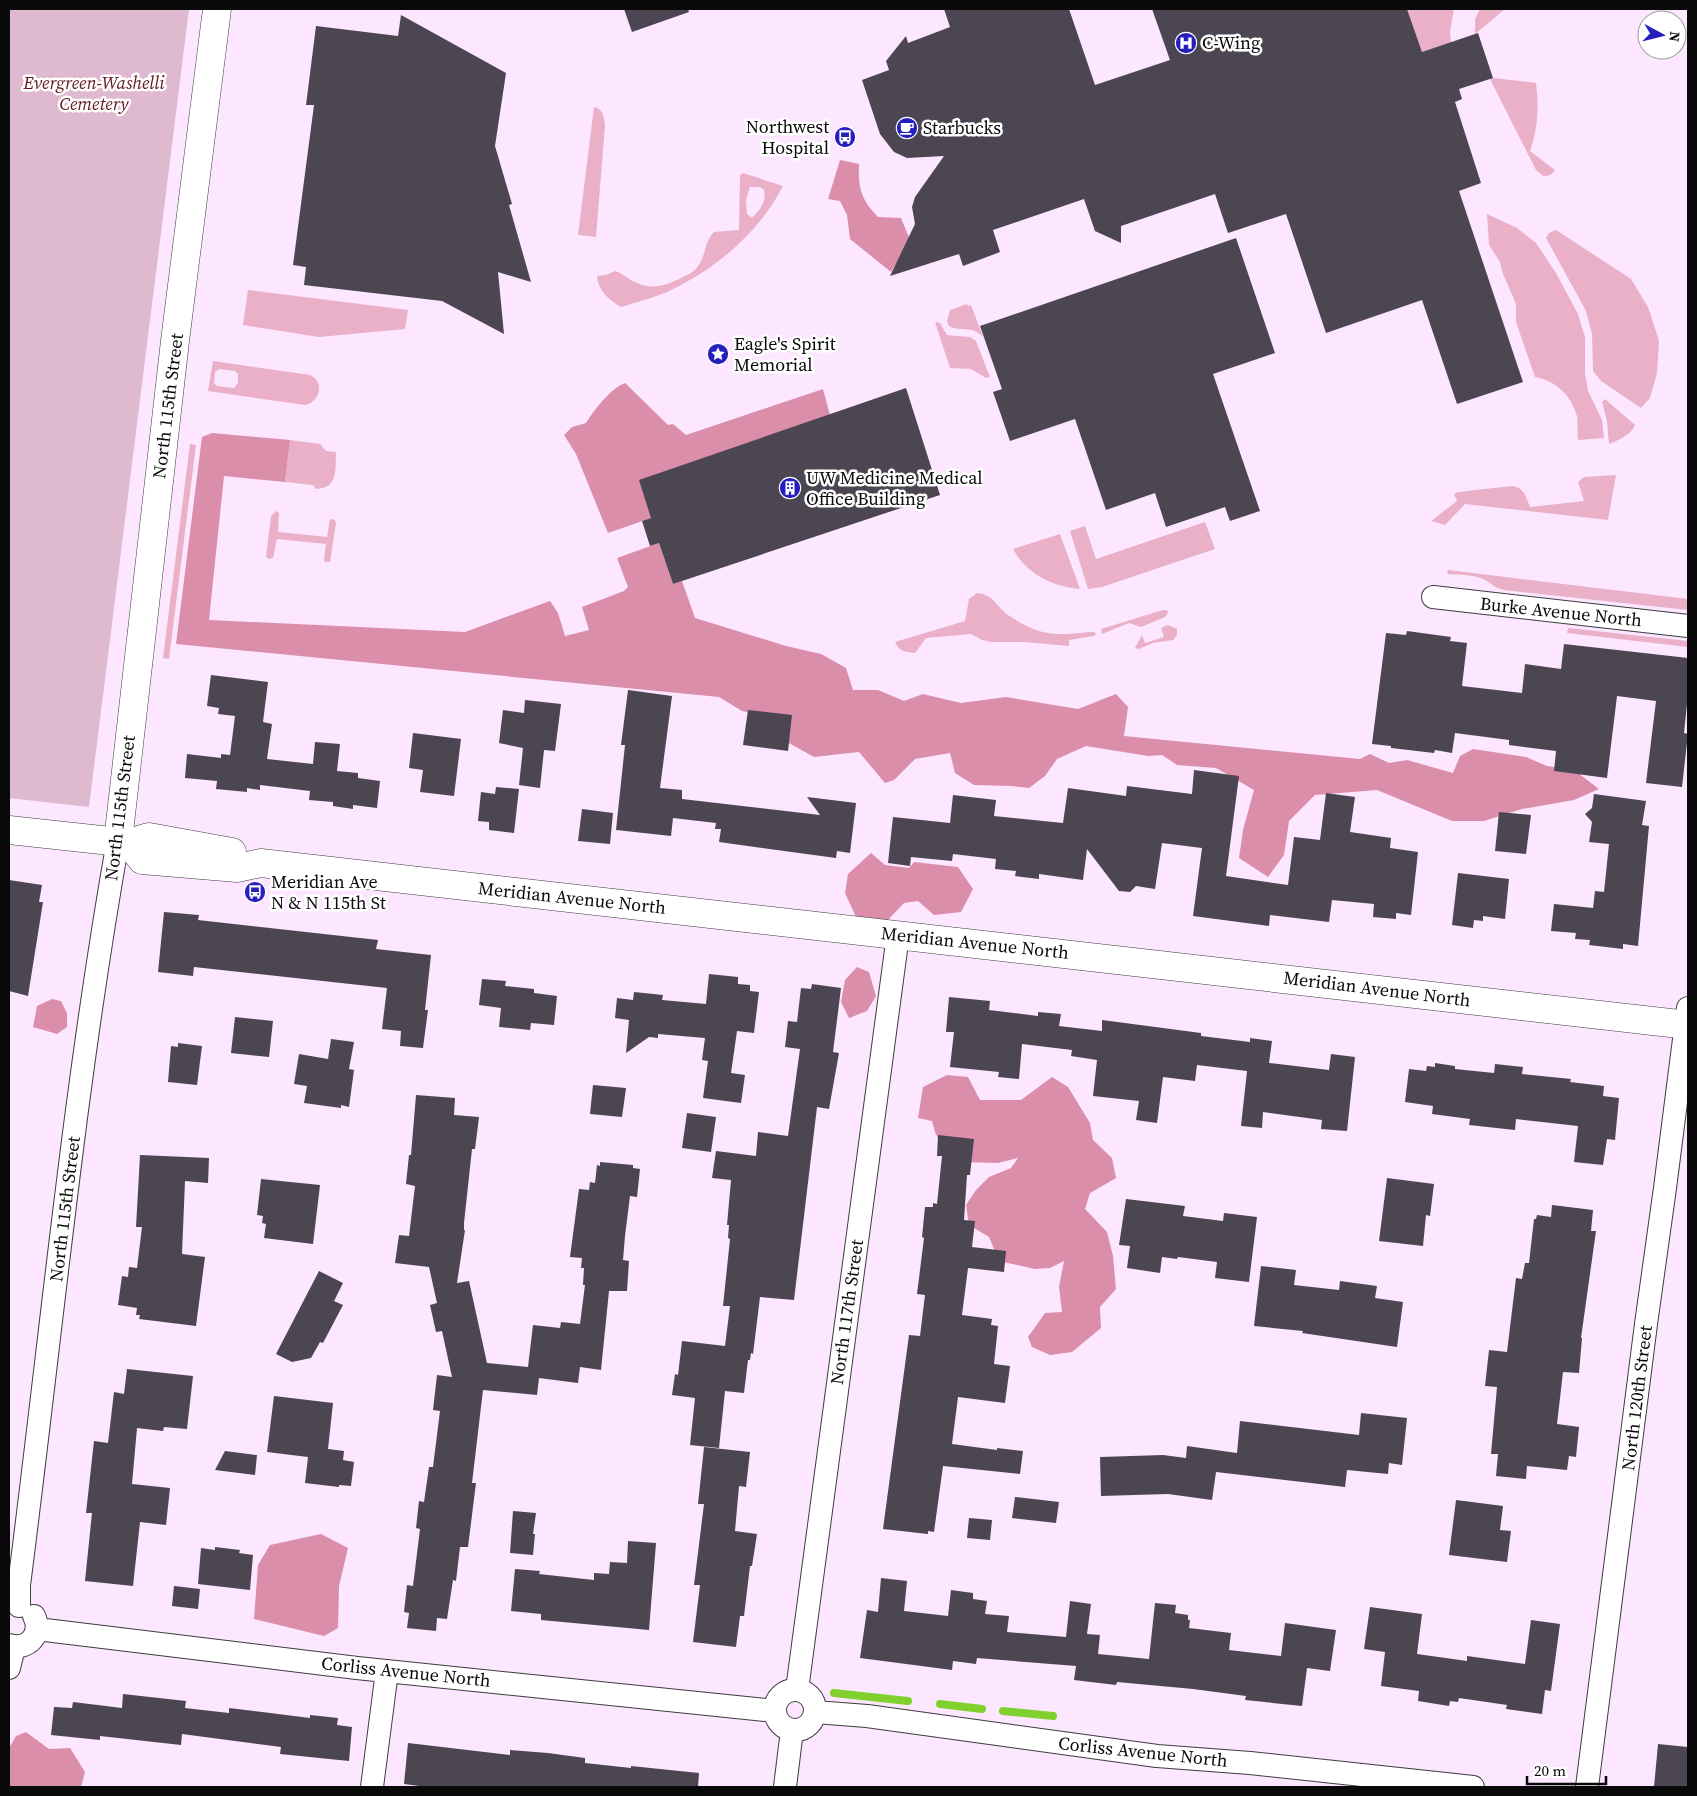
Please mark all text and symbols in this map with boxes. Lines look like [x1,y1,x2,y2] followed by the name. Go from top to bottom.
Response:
[1637,10,1687,60] north arrow
[1202,30,1260,55] place label: C-Wing
[1664,30,1685,43] text: N
[1174,31,1198,55] hospital icon: C-Wing
[22,70,165,116] park label: Evergreen-Washelli Cemetery
[746,114,829,160] place label: Northwest Hospital
[923,115,1001,140] place label: Starbucks
[895,116,919,140] cafe icon: Starbucks
[833,125,857,149] bus stop icon: Northwest Hospital
[734,331,836,377] place label: Eagle's Spirit Memorial
[146,332,189,480] street label: North 115th Street
[706,342,730,366] place icon: Eagle's Spirit Memorial
[806,465,983,511] place label: UW Medicine Medical Office Building
[778,476,802,500] building icon: UW Medicine Medical Office Building
[1479,591,1643,632] street label: Burke Avenue North
[98,734,141,882] street label: North 115th Street
[271,869,386,915] place label: Meridian Ave N & N 115th St
[477,875,667,920] street label: Meridian Avenue North
[243,880,267,904] bus stop icon: Meridian Ave N & N 115th St
[880,920,1070,965] street label: Meridian Avenue North
[1282,965,1472,1012] street label: Meridian Avenue North
[43,1135,86,1283] street label: North 115th Street
[824,1238,869,1386] street label: North 117th Street
[1615,1324,1658,1472] street label: North 120th Street
[320,1650,492,1693] street label: Corliss Avenue North
[1057,1730,1229,1773] street label: Corliss Avenue North
[1527,1754,1606,1786] scale bar
[1534,1760,1566,1781] text: 20 m

